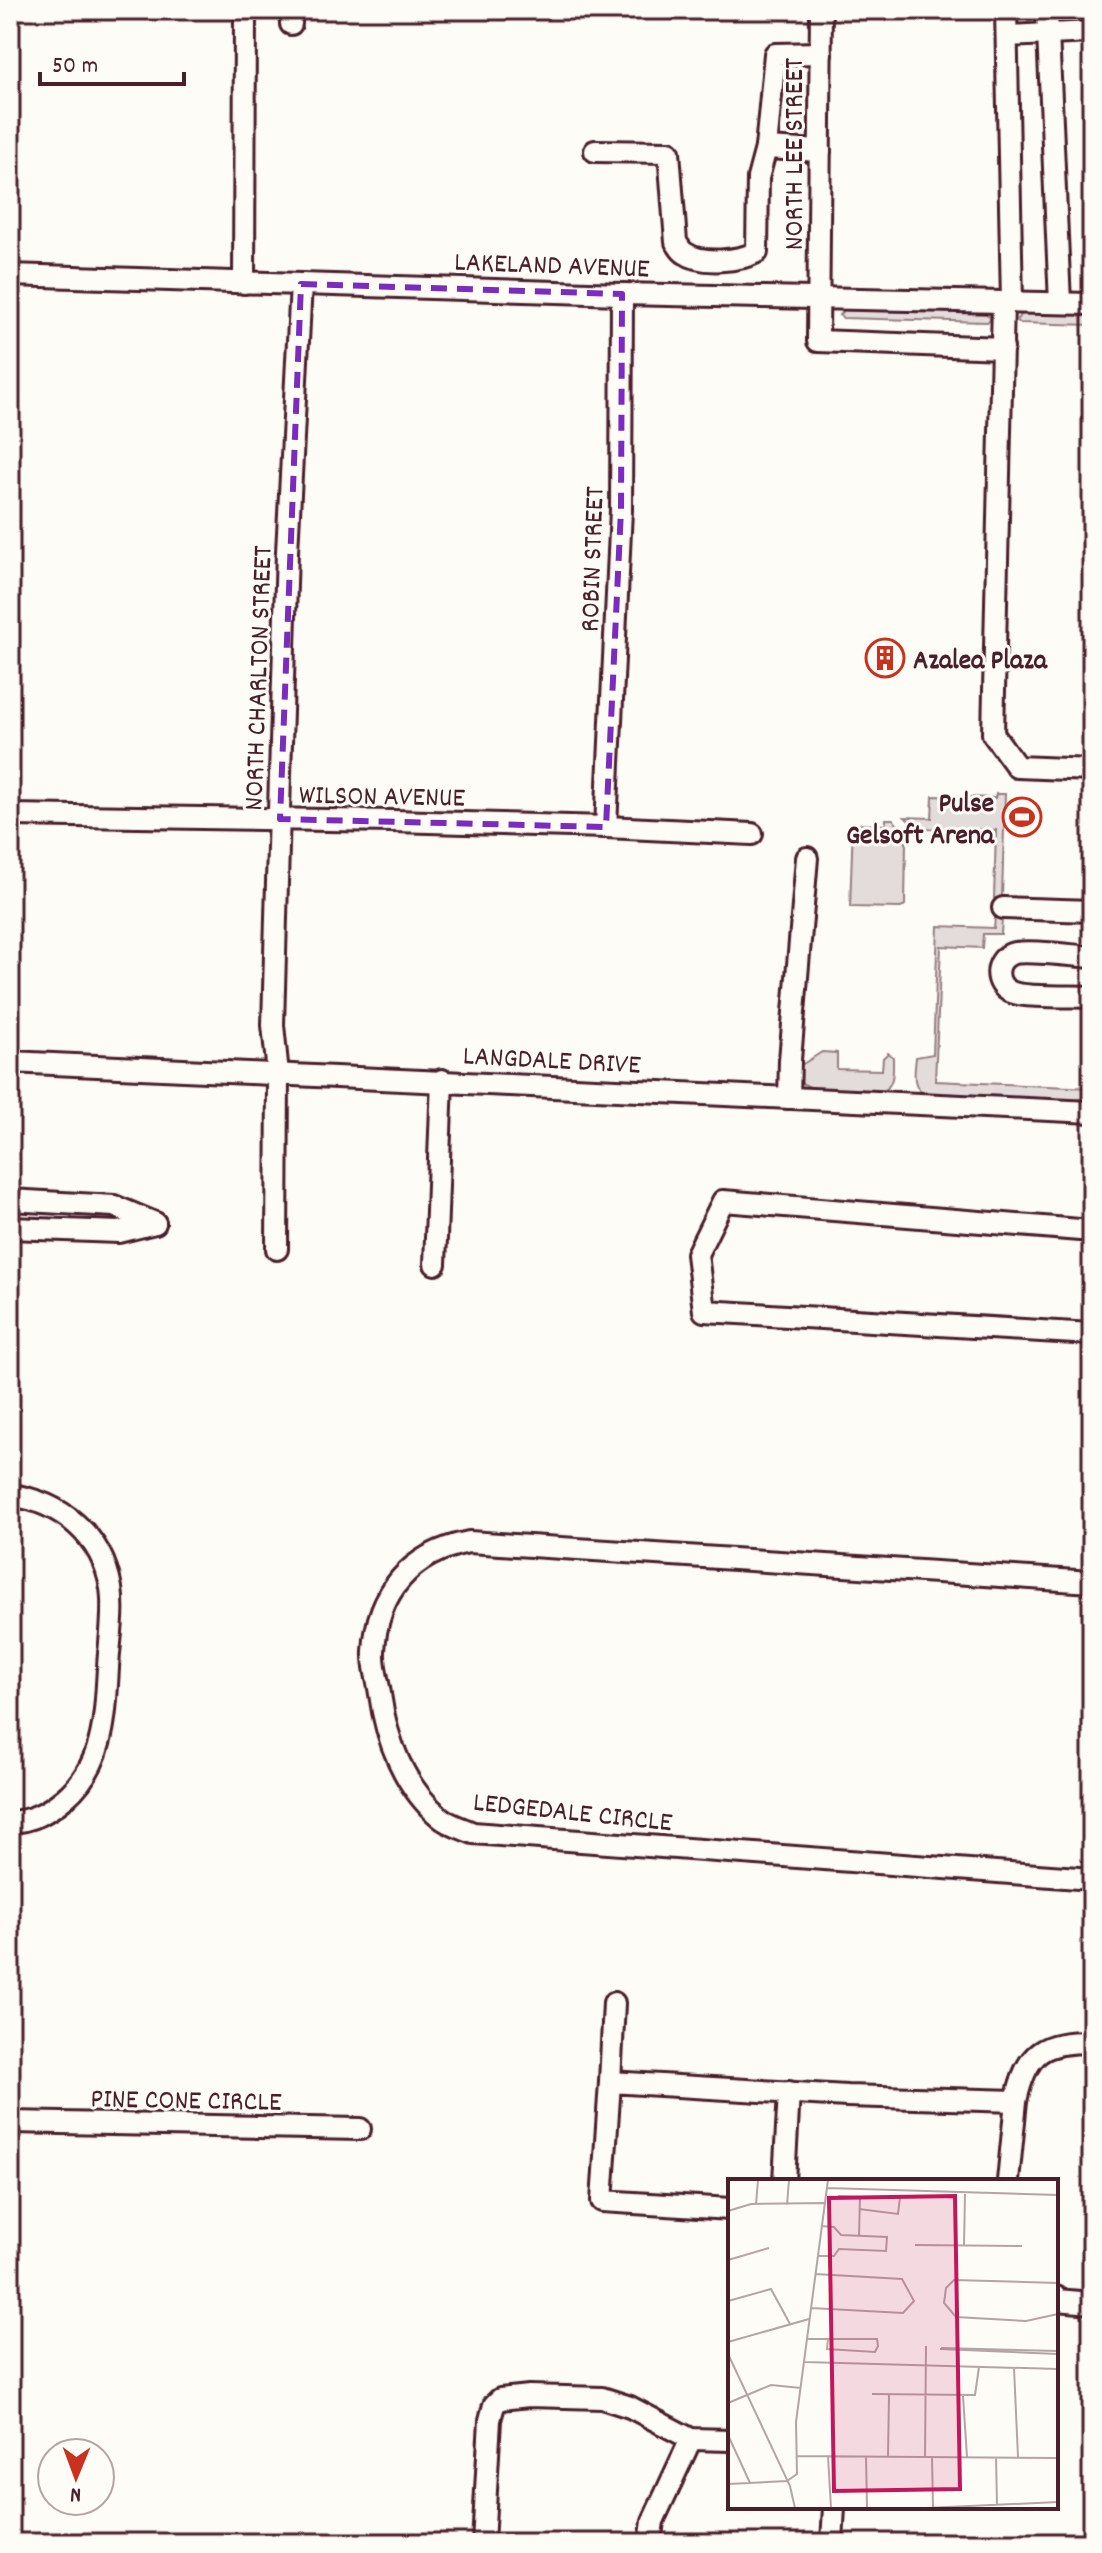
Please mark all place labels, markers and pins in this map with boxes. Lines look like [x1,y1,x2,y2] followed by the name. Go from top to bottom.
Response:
[864,637,906,679] building icon: Azalea Plaza
[913,643,1048,683] place label: Azalea Plaza
[846,786,995,858] place label: Pulse Gelsoft Arena
[1001,796,1043,838] sports icon: Pulse Gelsoft Arena

